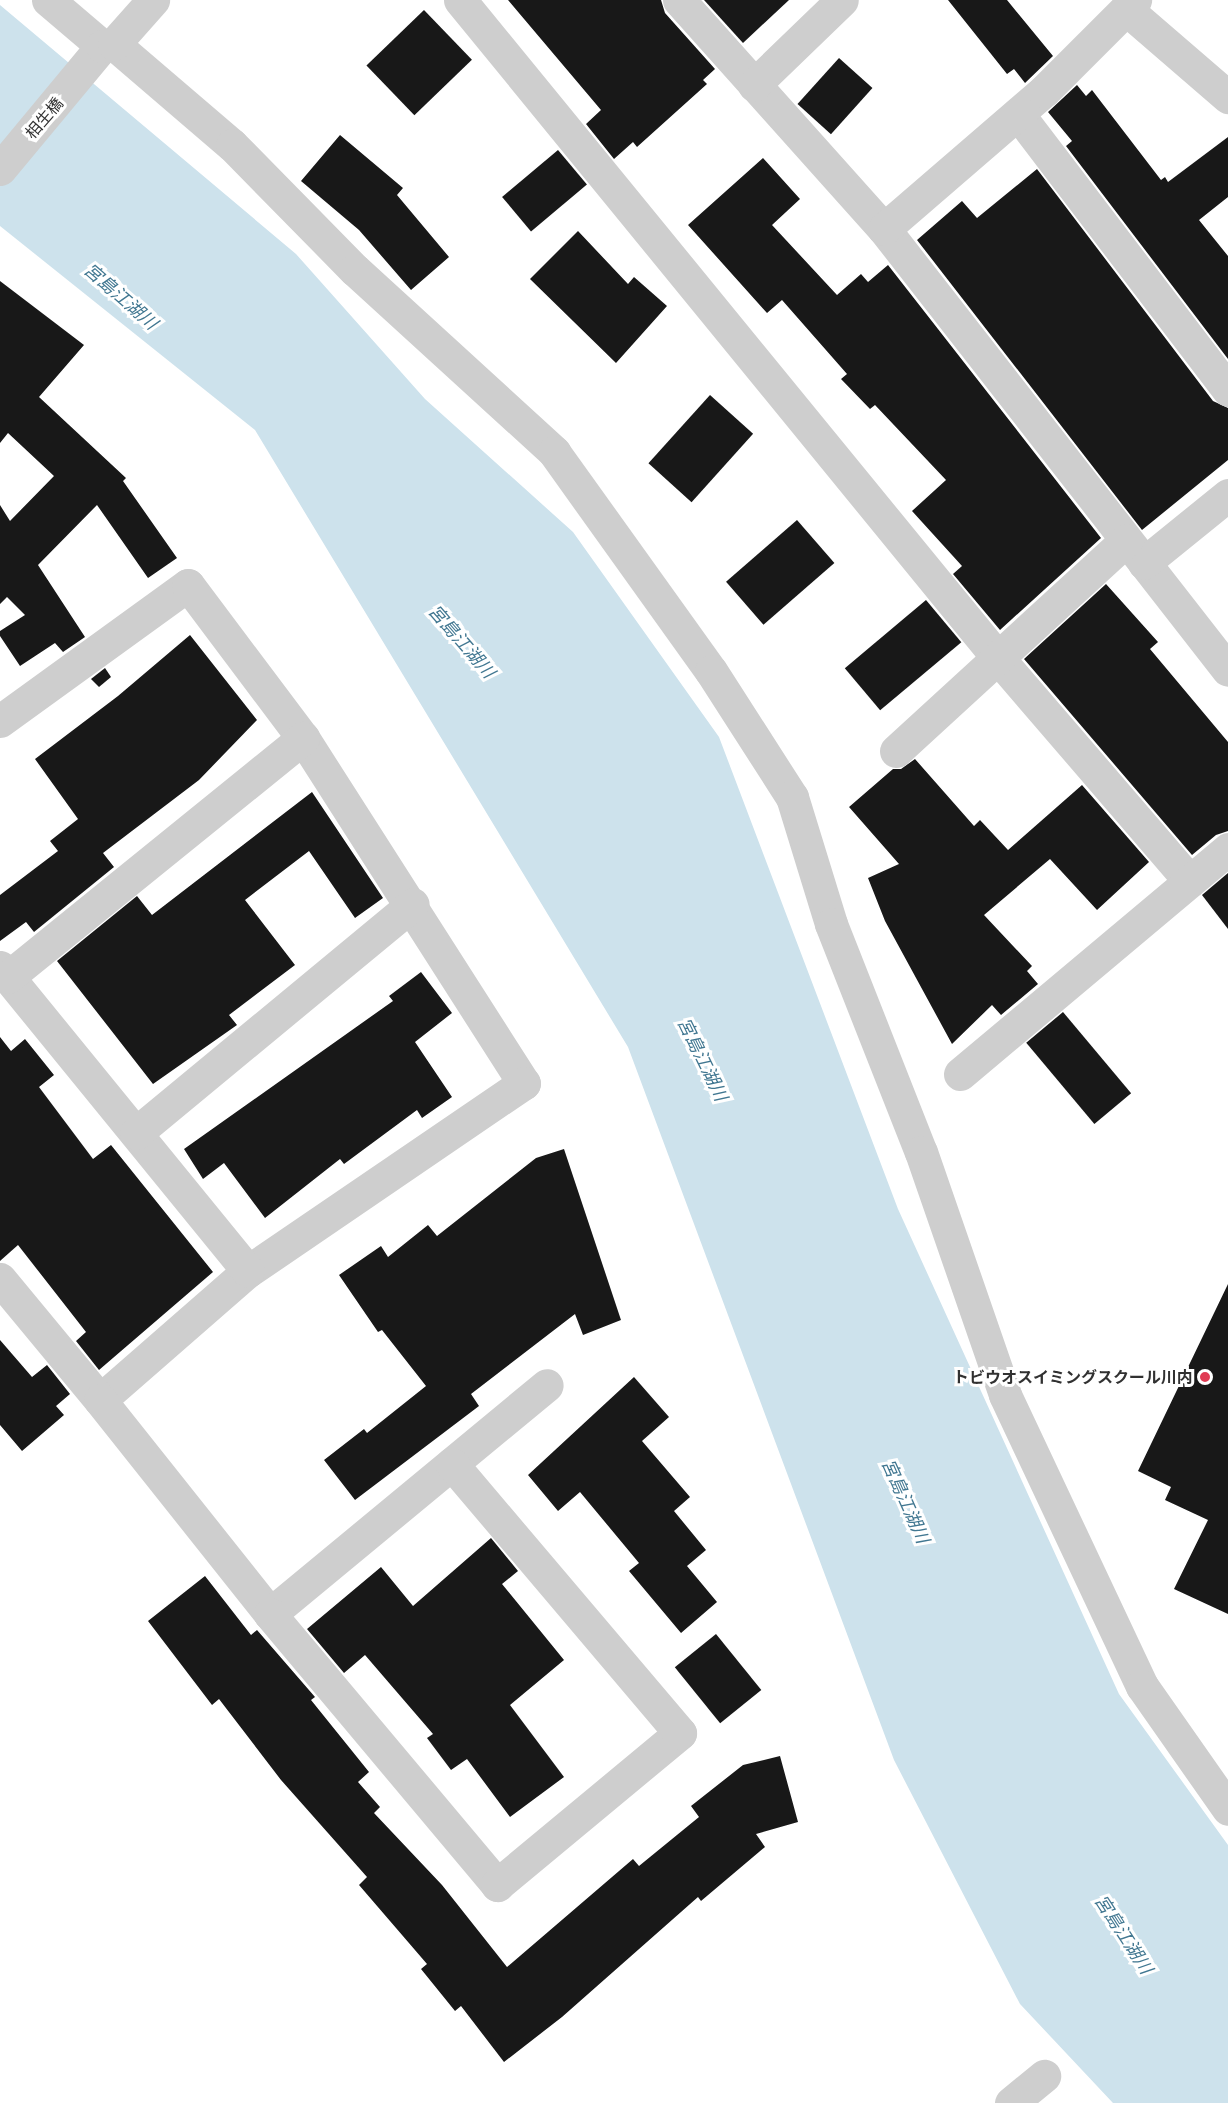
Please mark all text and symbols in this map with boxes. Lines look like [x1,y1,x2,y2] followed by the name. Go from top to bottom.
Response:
[21,94,67,142] street label: 相生橋
[80,258,162,334] water label: 宮島江湖川
[424,600,500,682] water label: 宮島江湖川
[674,1014,732,1104] water label: 宮島江湖川
[953,1367,1193,1387] place label: トビウオスイミングスクール川内
[1198,1370,1212,1384] marker: トビウオスイミングスクール川内
[878,1455,934,1547] water label: 宮島江湖川
[1090,1890,1158,1978] water label: 宮島江湖川

